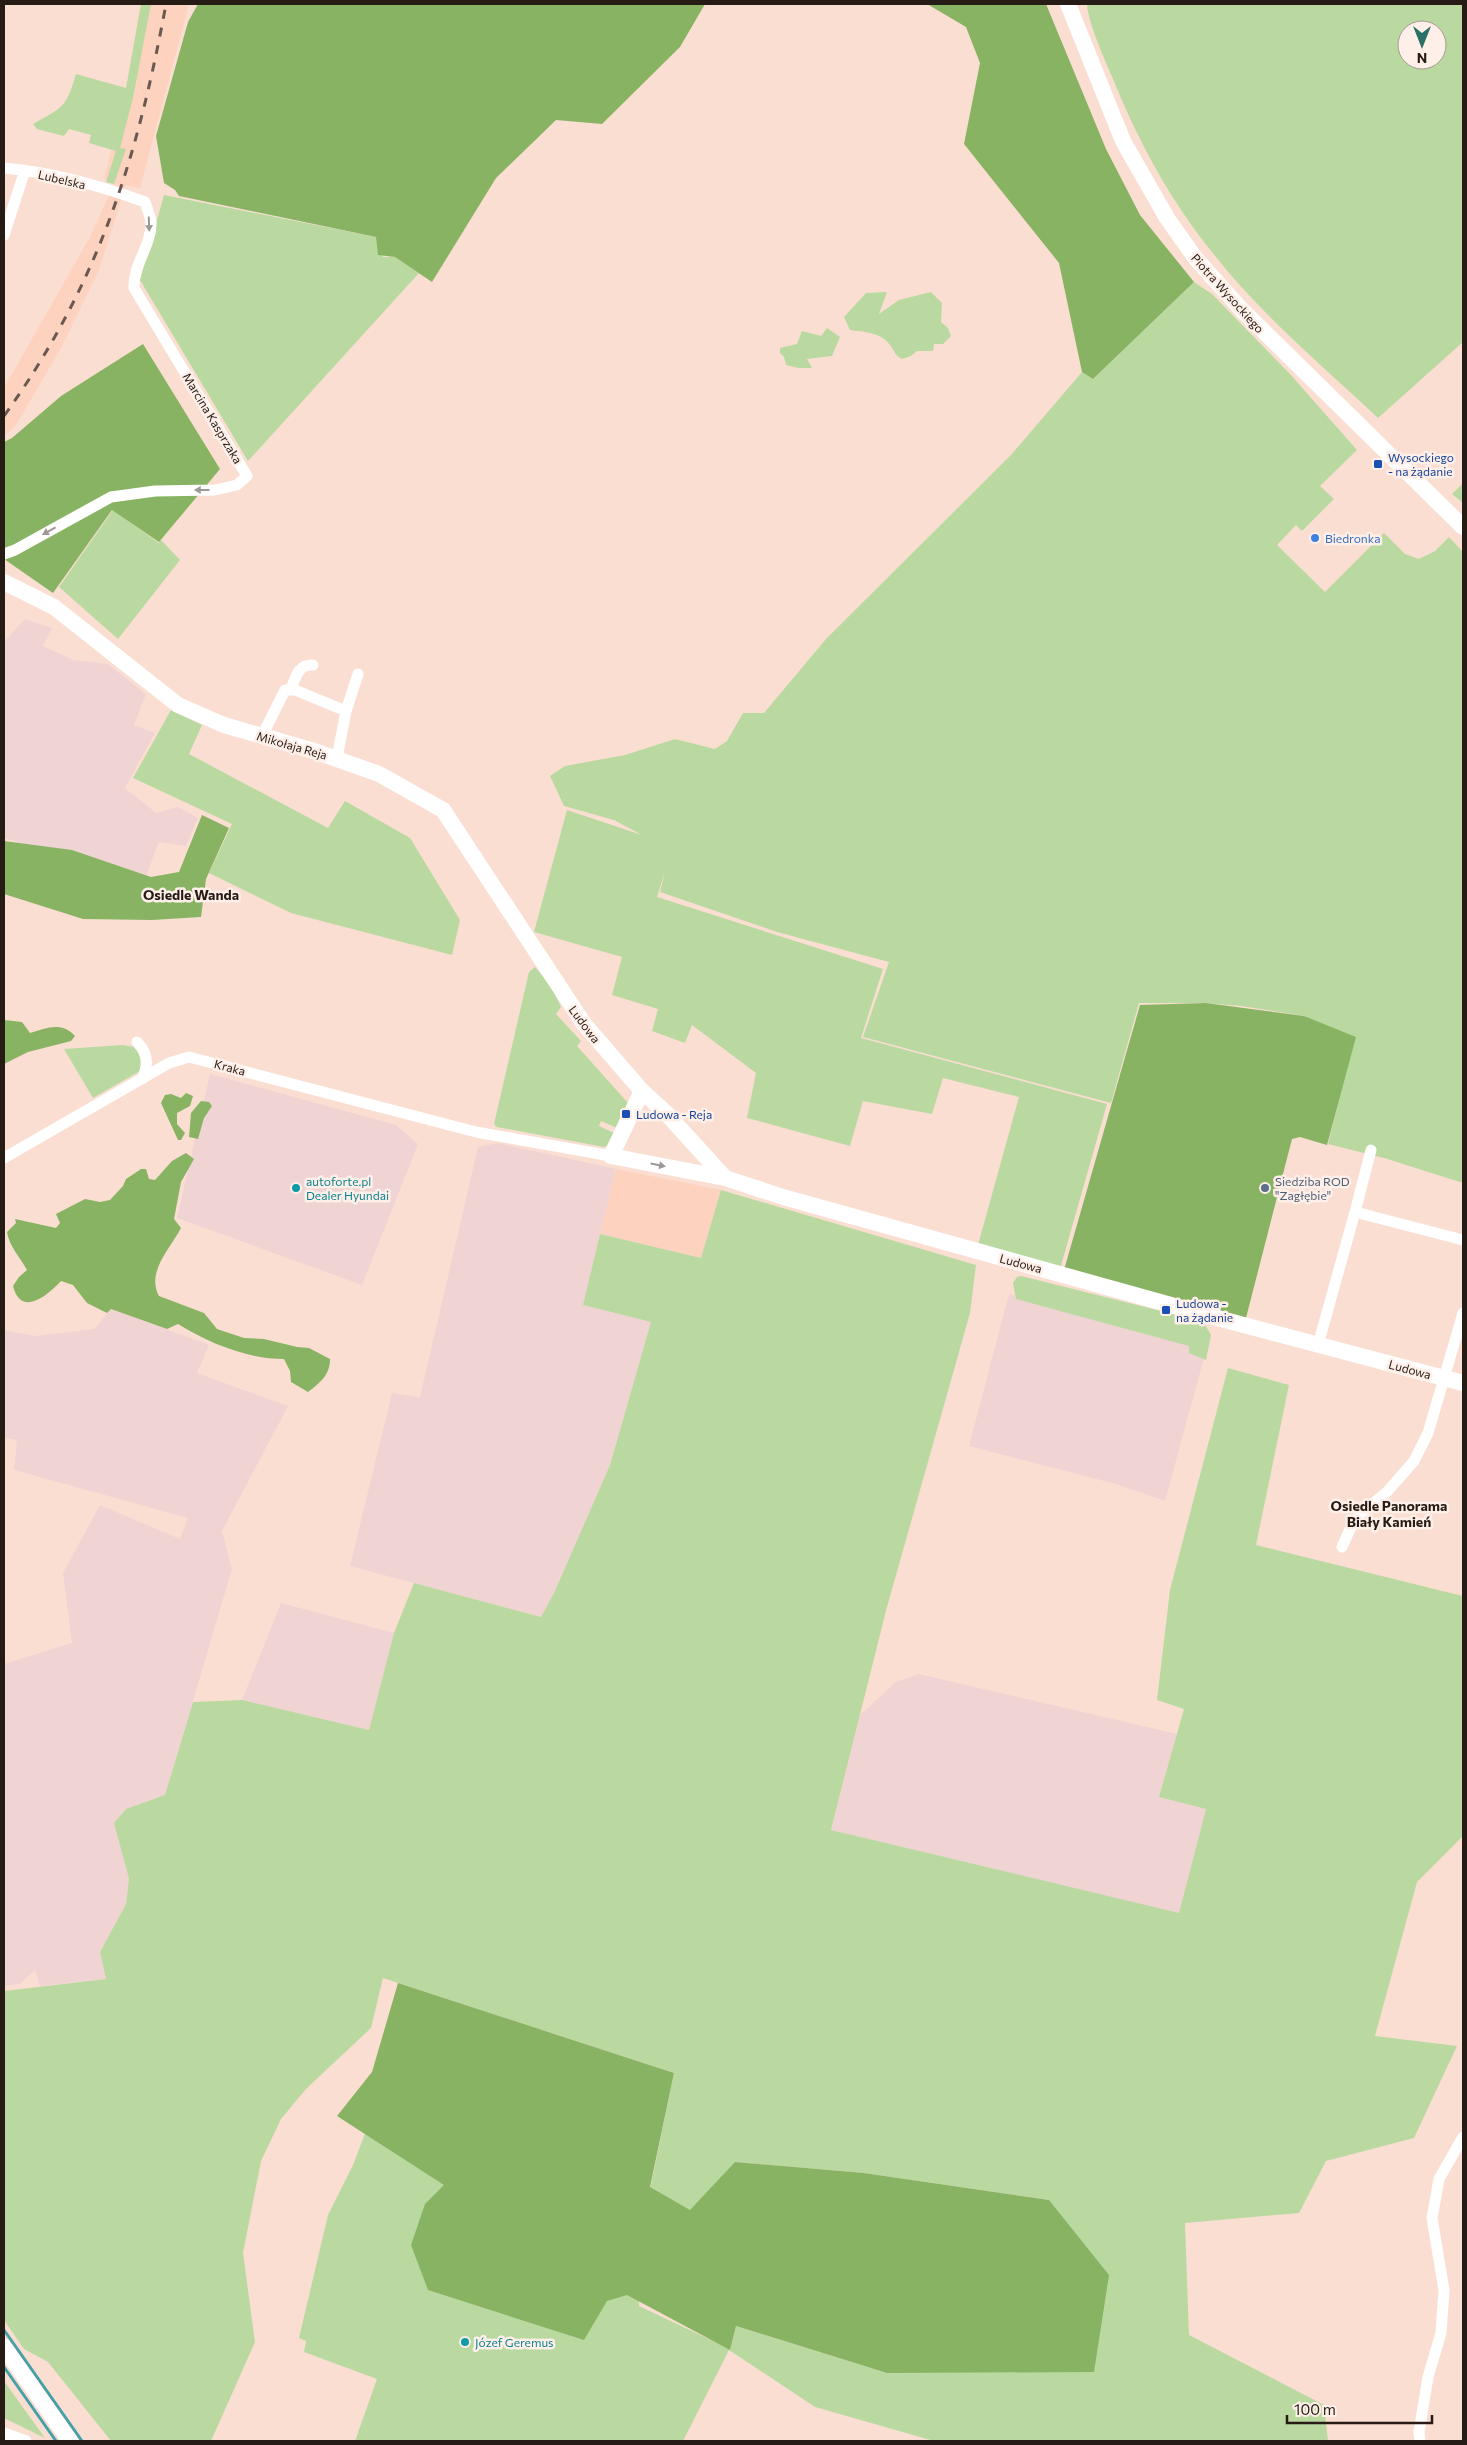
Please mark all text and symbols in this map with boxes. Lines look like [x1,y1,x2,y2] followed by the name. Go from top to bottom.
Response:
[1397,20,1447,70] north arrow
[1417,50,1427,67] text: N
[37,167,87,191] street label: Lubelska
[146,216,154,232] one-way arrow
[1189,250,1267,336] street label: Piotra Wysockiego
[180,370,246,466] street label: Marcina Kasprzaka
[1388,450,1454,478] place label: Wysockiego - na żądanie
[1372,458,1384,470] marker: Wysockiego - na żądanie
[194,487,210,495] one-way arrow
[42,527,56,535] one-way arrow
[1325,531,1381,545] place label: Biedronka
[1309,532,1321,544] marker: Biedronka
[255,728,329,762] street label: Mikołaja Reja
[143,886,239,903] district label: Osiedle Wanda
[566,1003,604,1045] street label: Ludowa
[213,1056,247,1078] street label: Kraka
[636,1107,712,1121] place label: Ludowa - Reja
[620,1108,632,1120] marker: Ludowa - Reja
[651,1161,666,1169] one-way arrow
[306,1174,389,1202] place label: autoforte.pl Dealer Hyundai
[1275,1174,1350,1202] place label: Siedziba ROD "Zagłębie"
[290,1182,302,1194] marker: autoforte.pl Dealer Hyundai
[1259,1182,1271,1194] marker: Siedziba ROD "Zagłębie"
[998,1251,1044,1275] street label: Ludowa
[1176,1296,1233,1324] place label: Ludowa - na żądanie
[1160,1304,1172,1316] marker: Ludowa - na żądanie
[1387,1357,1433,1381] street label: Ludowa
[1331,1497,1447,1530] district label: Osiedle Panorama Biały Kamień
[475,2335,554,2350] place label: Józef Geremus
[459,2336,471,2348] marker: Józef Geremus
[1287,2392,1432,2424] scale bar
[1294,2400,1336,2418] text: 100 m

